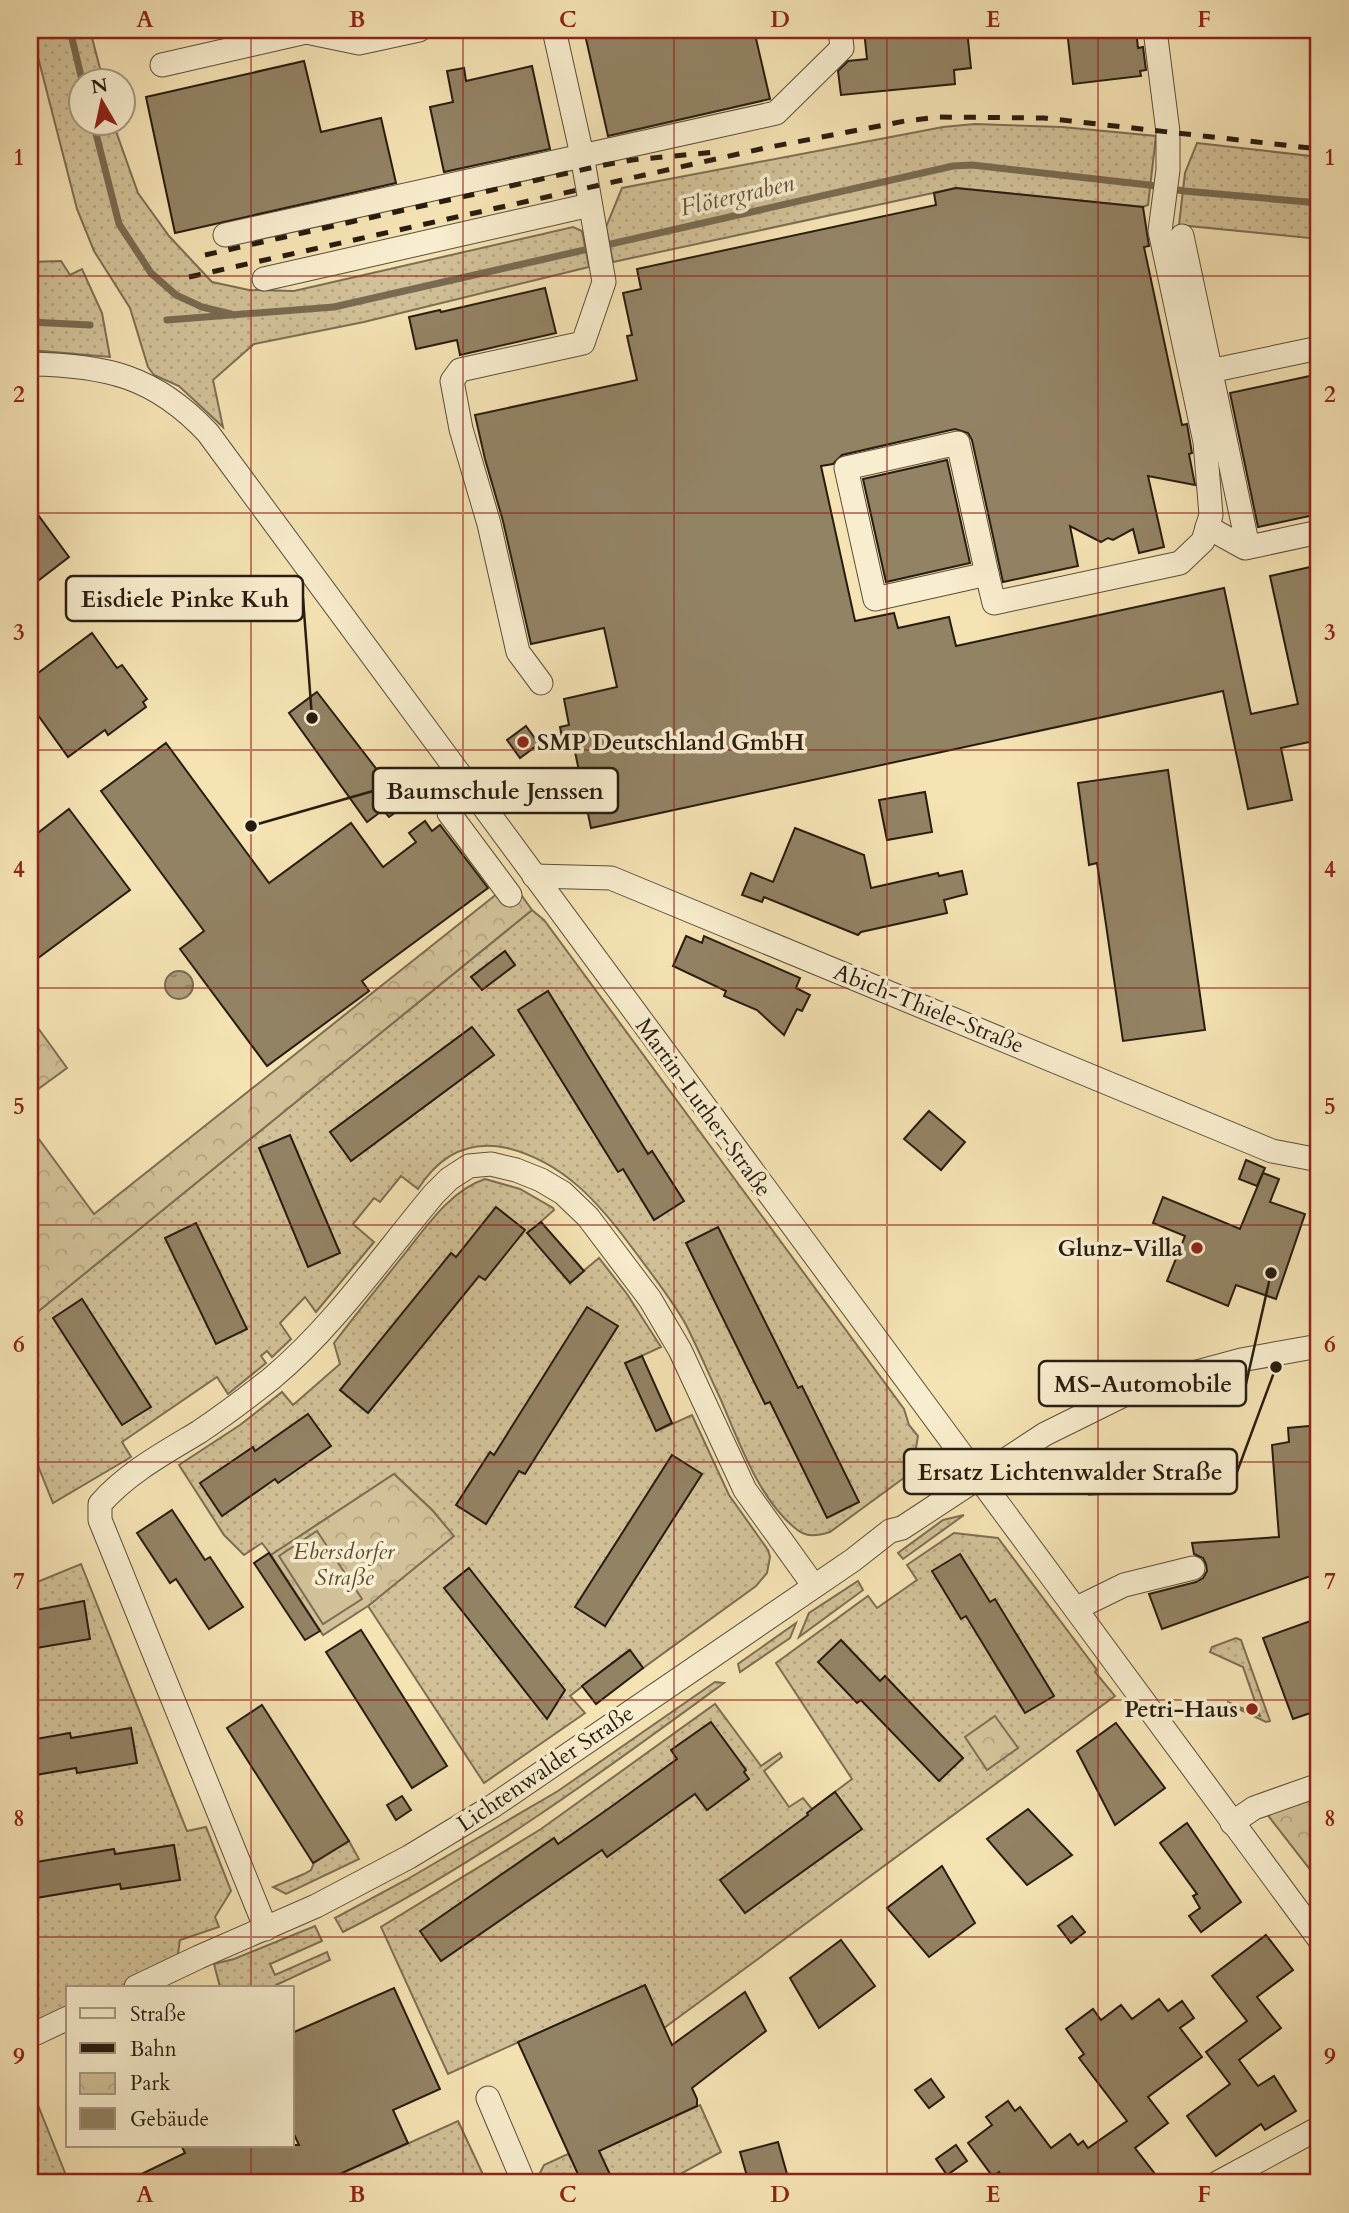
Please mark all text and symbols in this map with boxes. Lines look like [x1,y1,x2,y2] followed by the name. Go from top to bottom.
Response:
[136,4,154,35] text: A
[349,4,365,35] text: B
[559,4,577,35] text: C
[770,4,790,35] text: D
[986,4,1000,35] text: E
[1197,4,1211,35] text: F
[66,66,136,136] north arrow
[89,72,110,100] text: N
[13,142,25,173] text: 1
[1324,142,1336,173] text: 1
[677,166,797,225] water label: Flötergraben
[13,379,25,410] text: 2
[1324,379,1336,410] text: 2
[66,576,303,621] callout: Eisdiele Pinke Kuh
[81,583,289,616] text: Eisdiele Pinke Kuh
[13,617,25,648] text: 3
[1324,617,1336,648] text: 3
[537,727,804,758] place label: SMP Deutschland GmbH
[515,734,531,750] marker: SMP Deutschland GmbH
[373,768,618,813] callout: Baumschule Jenssen
[386,775,604,808] text: Baumschule Jenssen
[13,854,25,885] text: 4
[1324,854,1336,885] text: 4
[829,956,1029,1061] street label: Abich-Thiele-Straße
[628,1012,779,1203] street label: Martin-Luther-Straße
[13,1091,25,1122] text: 5
[1324,1091,1336,1122] text: 5
[1057,1233,1184,1264] place label: Glunz-Villa
[1189,1240,1205,1256] marker: Glunz-Villa
[13,1329,25,1360] text: 6
[1324,1329,1336,1360] text: 6
[1039,1361,1246,1406] callout: MS-Automobile
[1054,1368,1232,1401] text: MS-Automobile
[904,1449,1237,1494] callout: Ersatz Lichtenwalder Straße
[917,1456,1223,1489] text: Ersatz Lichtenwalder Straße
[293,1536,396,1593] park label: Ebersdorfer Straße
[13,1566,25,1597] text: 7
[1324,1566,1336,1597] text: 7
[1124,1694,1238,1725] place label: Petri-Haus
[451,1698,640,1839] street label: Lichtenwalder Straße
[1244,1701,1260,1717] marker: Petri-Haus
[13,1803,25,1834] text: 8
[1324,1803,1336,1834] text: 8
[66,1986,294,2146] legend
[130,2000,186,2029] text: Straße
[130,2035,177,2064] text: Bahn
[13,2041,25,2072] text: 9
[1324,2041,1336,2072] text: 9
[130,2069,171,2098] text: Park
[130,2105,209,2134] text: Gebäude
[136,2179,154,2210] text: A
[349,2179,365,2210] text: B
[559,2179,577,2210] text: C
[770,2179,790,2210] text: D
[986,2179,1000,2210] text: E
[1197,2179,1211,2210] text: F

